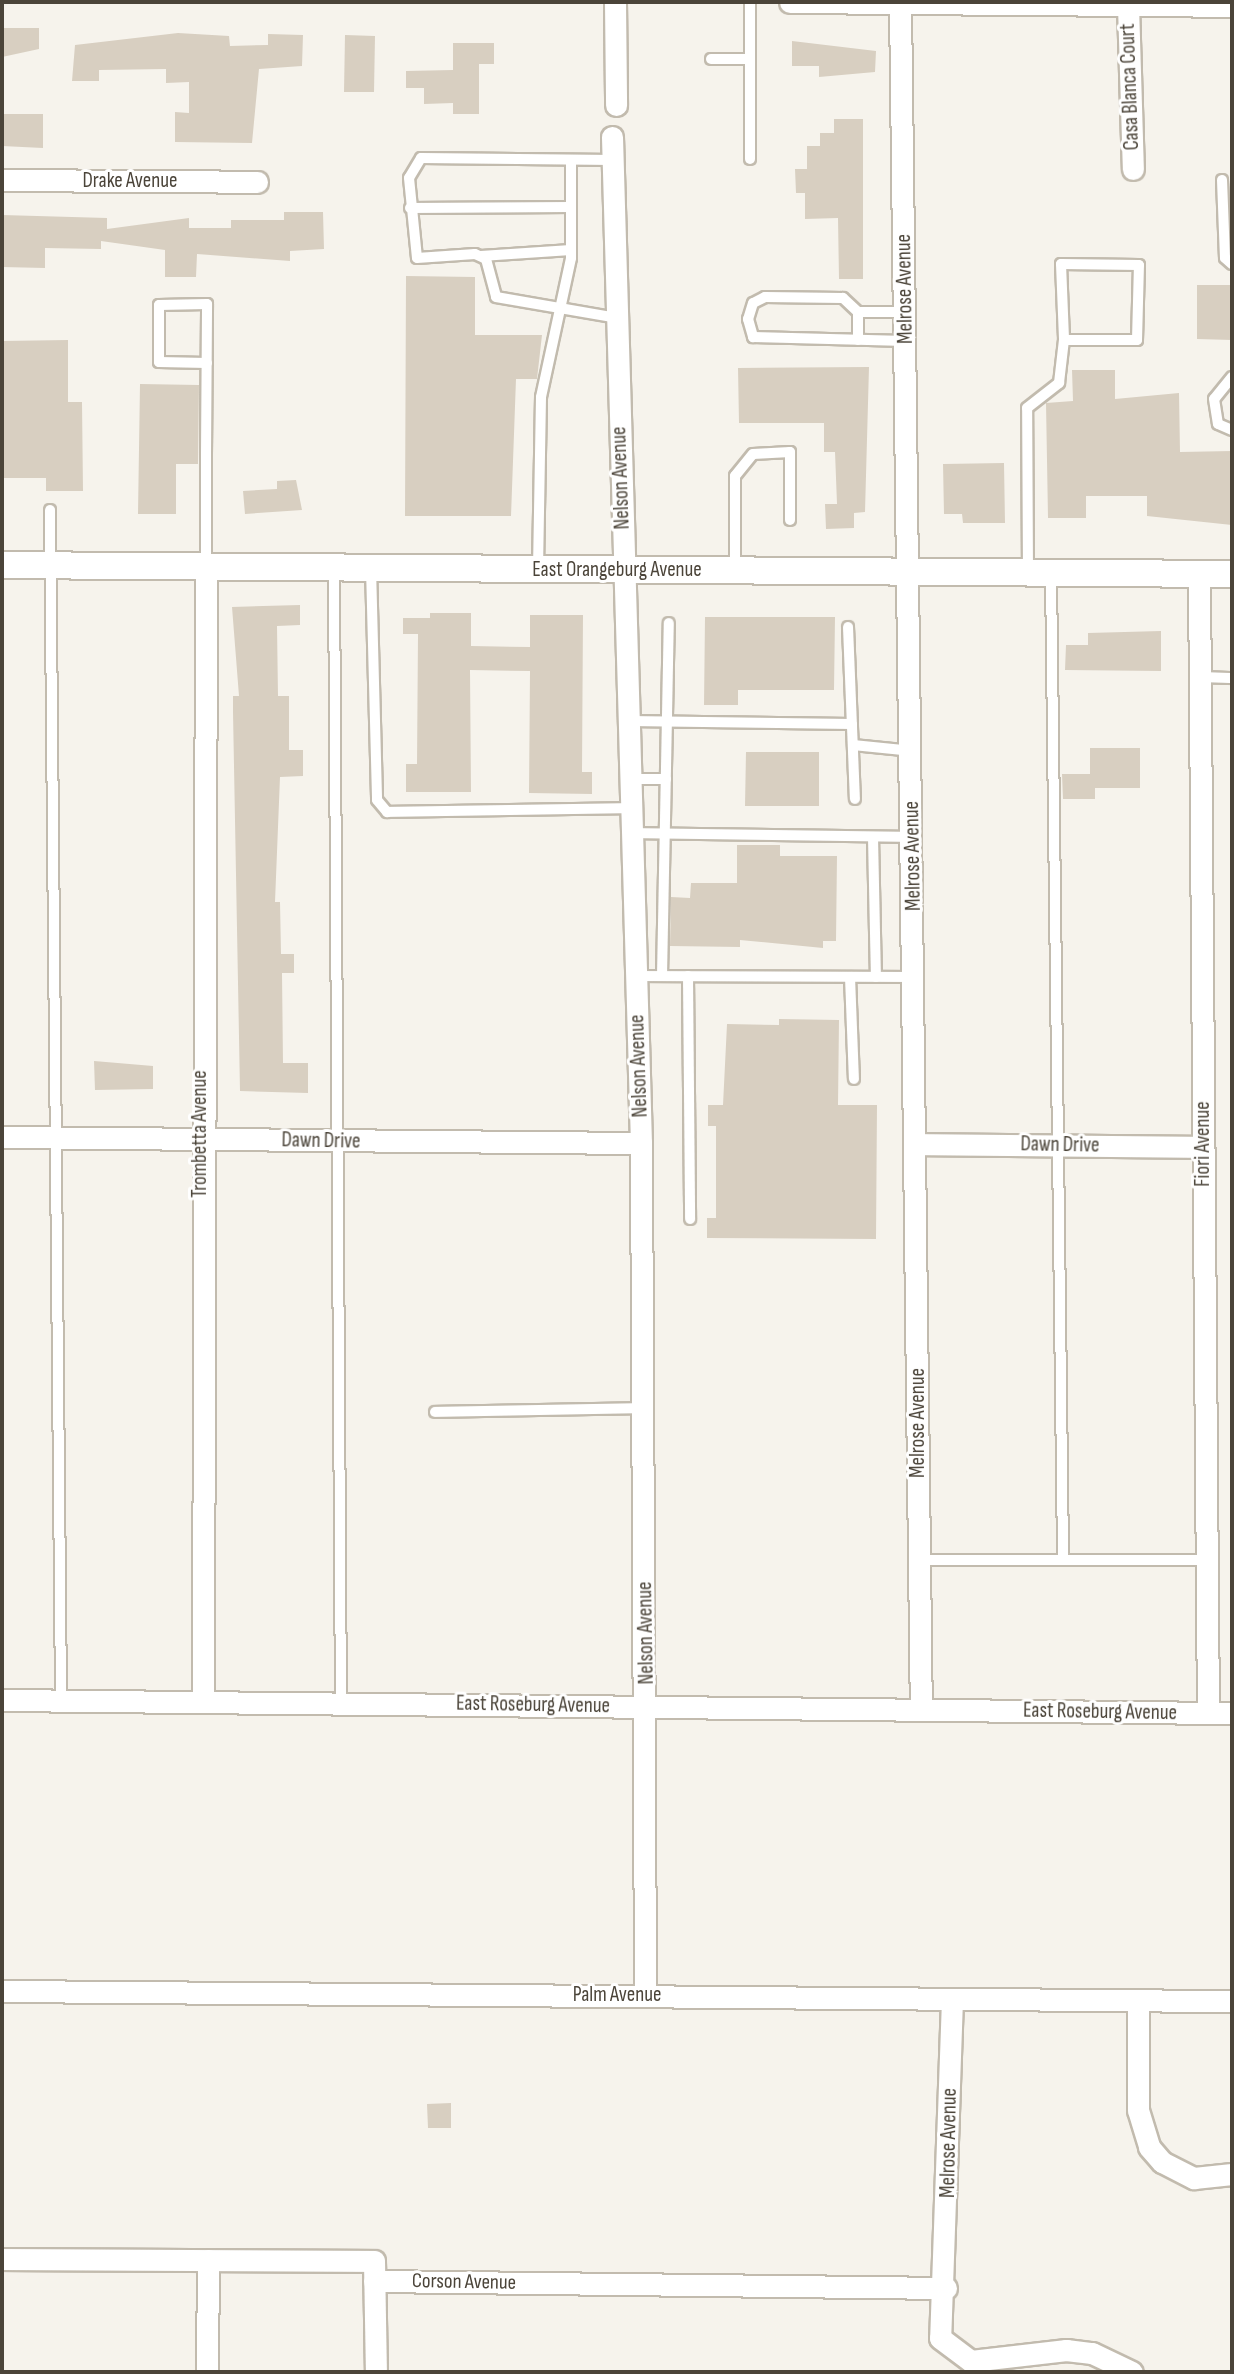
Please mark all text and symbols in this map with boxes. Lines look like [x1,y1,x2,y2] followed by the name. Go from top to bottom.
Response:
[1115,23,1145,151] street label: Casa Blanca Court
[83,168,177,194] street label: Drake Avenue
[891,234,919,344] street label: Melrose Avenue
[607,426,635,530] street label: Nelson Avenue
[532,557,702,583] street label: East Orangeburg Avenue
[899,801,927,911] street label: Melrose Avenue
[625,1014,653,1118] street label: Nelson Avenue
[187,1070,213,1198] street label: Trombetta Avenue
[1190,1101,1216,1187] street label: Fiori Avenue
[281,1128,361,1154] street label: Dawn Drive
[1020,1132,1100,1158] street label: Dawn Drive
[905,1368,931,1478] street label: Melrose Avenue
[633,1581,659,1685] street label: Nelson Avenue
[456,1691,610,1719] street label: East Roseburg Avenue
[1023,1698,1177,1726] street label: East Roseburg Avenue
[573,1982,661,2008] street label: Palm Avenue
[935,2088,963,2198] street label: Melrose Avenue
[412,2268,516,2296] street label: Corson Avenue

